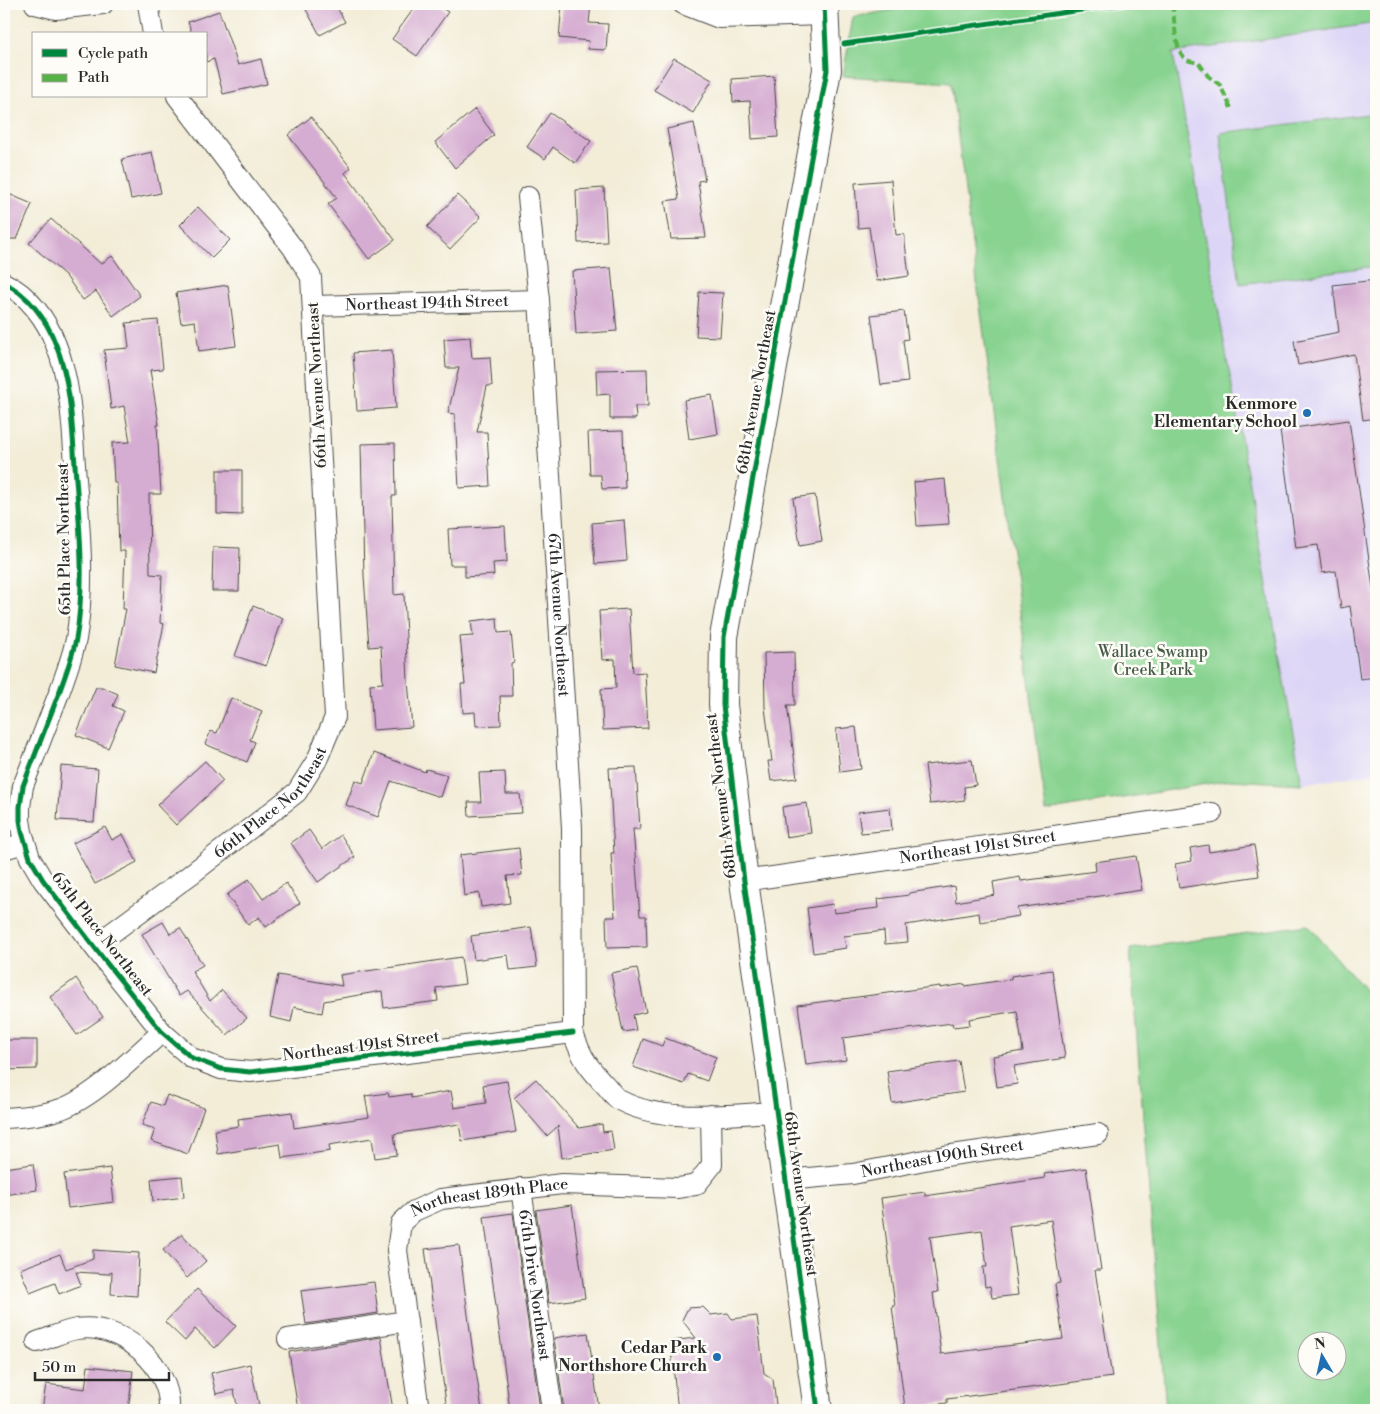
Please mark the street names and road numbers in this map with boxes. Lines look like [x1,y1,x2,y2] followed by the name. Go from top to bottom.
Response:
[345,291,509,315] street label: Northeast 194th Street
[303,301,331,469] street label: 66th Avenue Northeast
[732,308,780,476] street label: 68th Avenue Northeast
[53,462,75,616] street label: 65th Place Northeast
[544,532,574,698] street label: 67th Avenue Northeast
[701,712,741,880] street label: 68th Avenue Northeast
[210,743,332,863] street label: 66th Place Northeast
[898,826,1057,868] street label: Northeast 191st Street
[47,868,157,1001] street label: 65th Place Northeast
[282,1026,441,1066] street label: Northeast 191st Street
[779,1110,823,1278] street label: 68th Avenue Northeast
[859,1135,1025,1182] street label: Northeast 190th Street
[407,1174,569,1221] street label: Northeast 189th Place
[514,1208,555,1362] street label: 67th Drive Northeast

